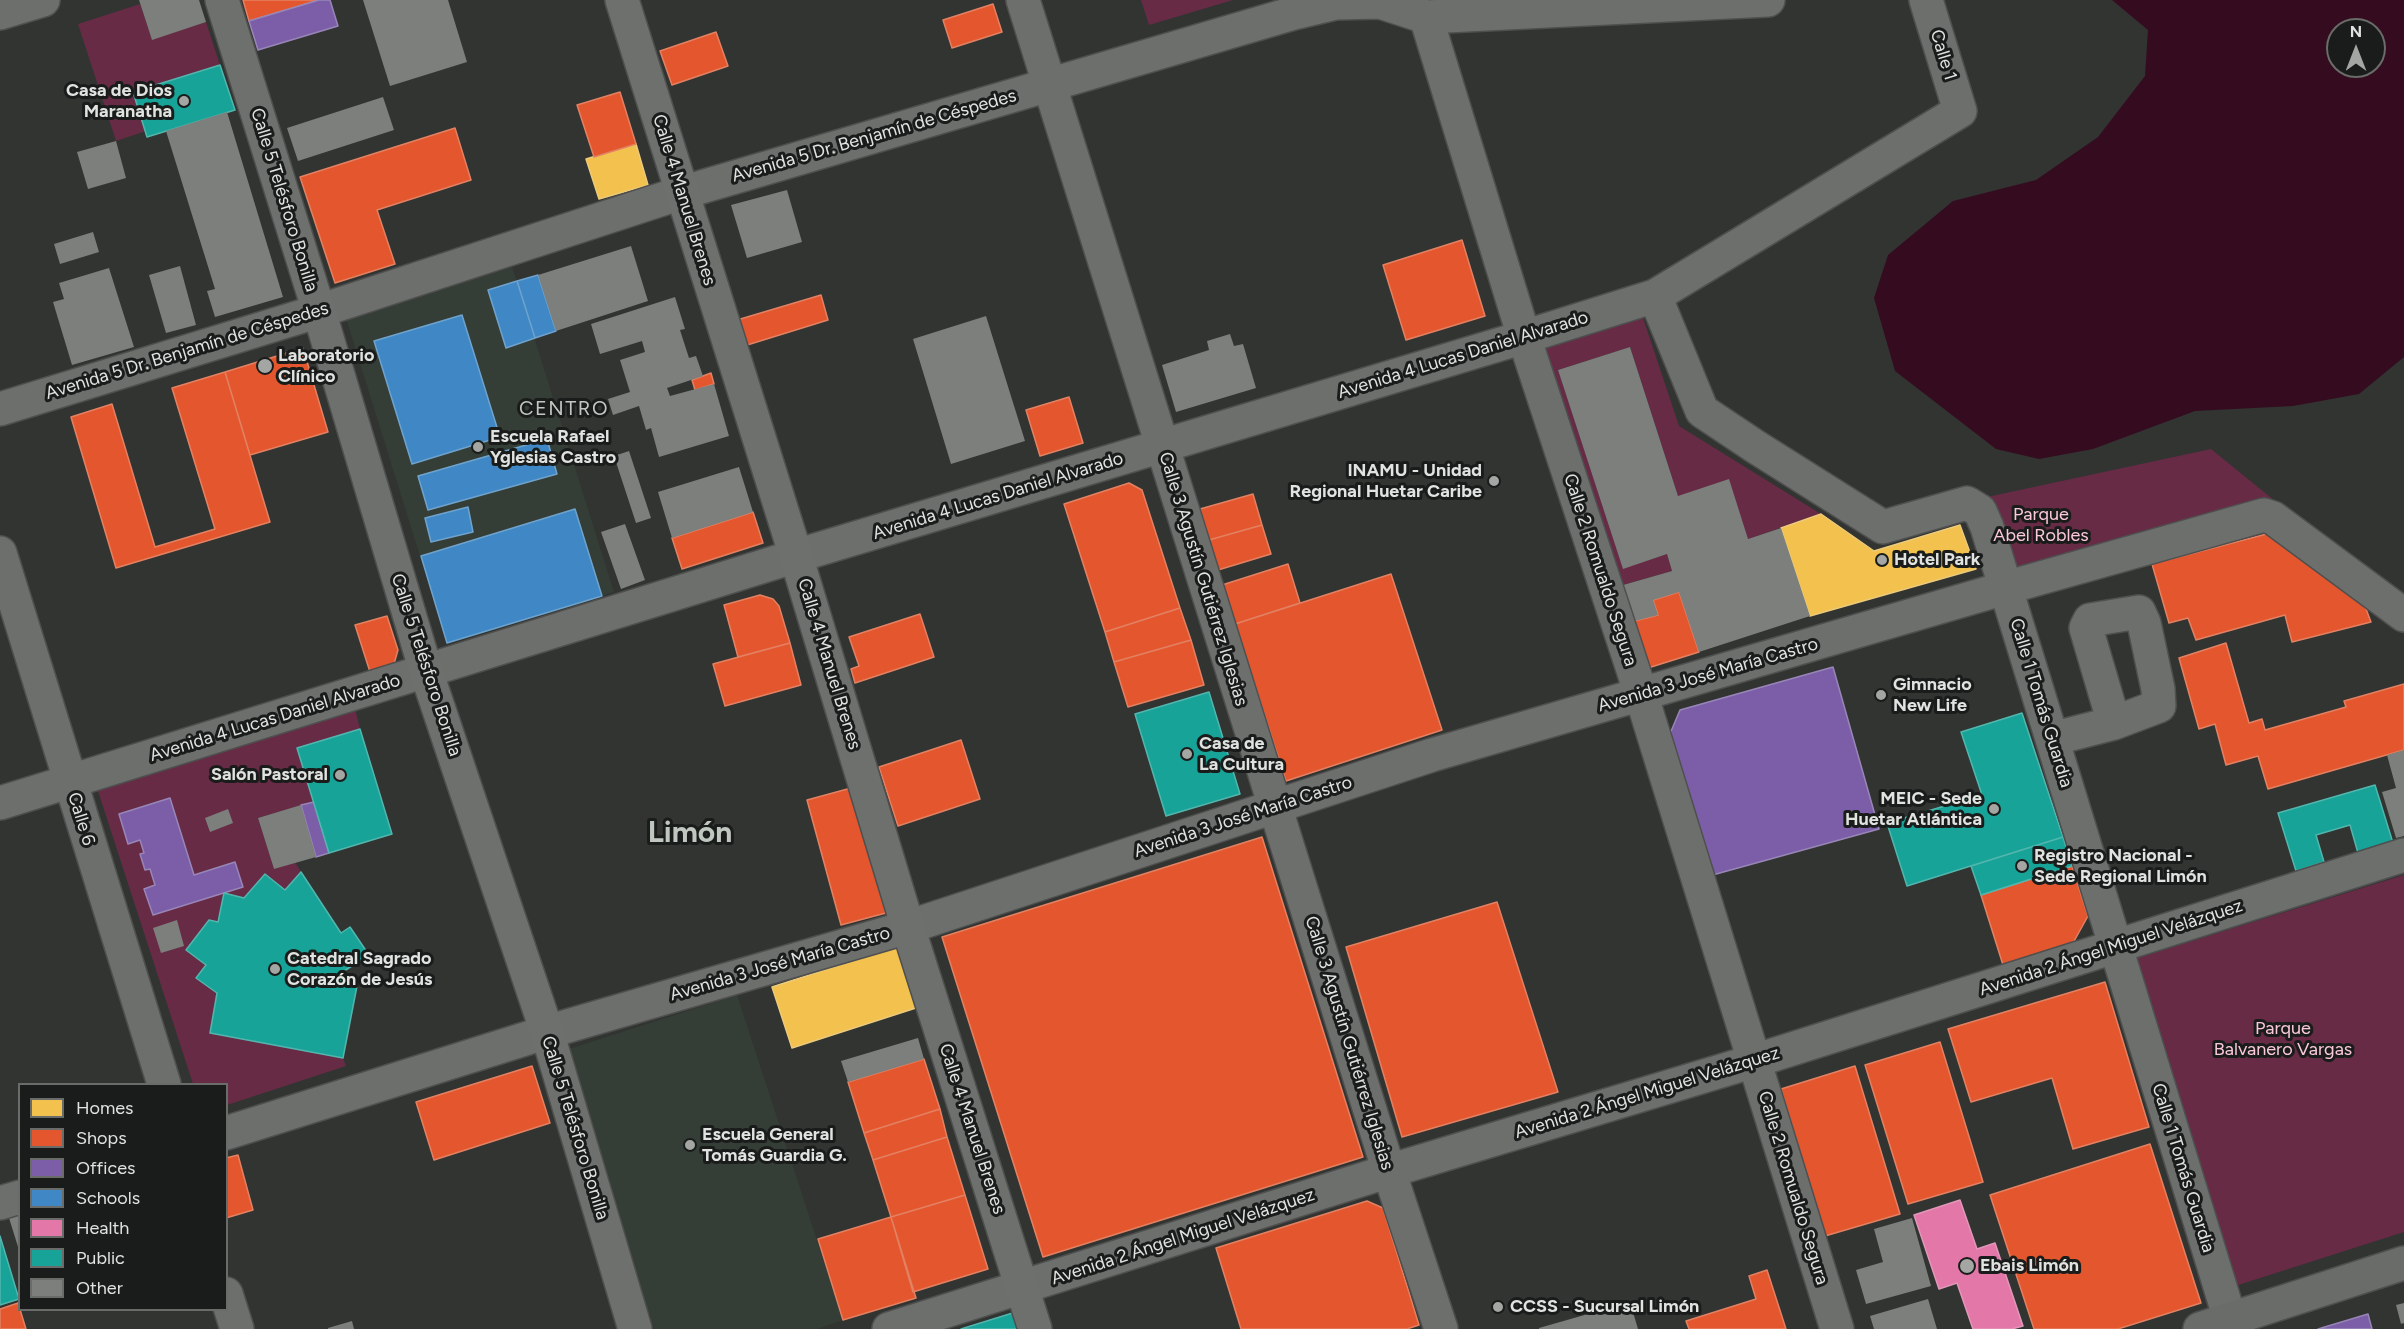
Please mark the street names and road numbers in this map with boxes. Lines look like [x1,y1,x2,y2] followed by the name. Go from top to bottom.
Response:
[1925,27,1961,83] street label: Calle 1
[729,85,1019,187] street label: Avenida 5 Dr. Benjamín de Céspedes
[246,106,322,294] street label: Calle 5 Telésforo Bonilla
[648,112,720,288] street label: Calle 4 Manuel Brenes
[43,298,331,404] street label: Avenida 5 Dr. Benjamín de Céspedes
[1335,307,1591,403] street label: Avenida 4 Lucas Daniel Alvarado
[870,448,1126,544] street label: Avenida 4 Lucas Daniel Alvarado
[1154,449,1252,709] street label: Calle 3 Agustín Gutiérrez Iglesias
[1559,471,1641,669] street label: Calle 2 Romualdo Segura
[386,571,466,759] street label: Calle 5 Telésforo Bonilla
[793,576,865,752] street label: Calle 4 Manuel Brenes
[2005,616,2077,790] street label: Calle 1 Tomás Guardia
[1595,633,1821,717] street label: Avenida 3 José María Castro
[147,670,403,766] street label: Avenida 4 Lucas Daniel Alvarado
[1131,771,1355,863] street label: Avenida 3 José María Castro
[63,790,99,848] street label: Calle 6
[1977,895,2245,1001] street label: Avenida 2 Ángel Miguel Velázquez
[1300,913,1398,1173] street label: Calle 3 Agustín Gutiérrez Iglesias
[667,922,893,1006] street label: Avenida 3 José María Castro
[537,1034,613,1222] street label: Calle 5 Telésforo Bonilla
[934,1041,1010,1217] street label: Calle 4 Manuel Brenes
[1512,1042,1782,1144] street label: Avenida 2 Ángel Miguel Velázquez
[2147,1081,2219,1255] street label: Calle 1 Tomás Guardia
[1753,1089,1833,1287] street label: Calle 2 Romualdo Segura
[1049,1184,1317,1290] street label: Avenida 2 Ángel Miguel Velázquez

